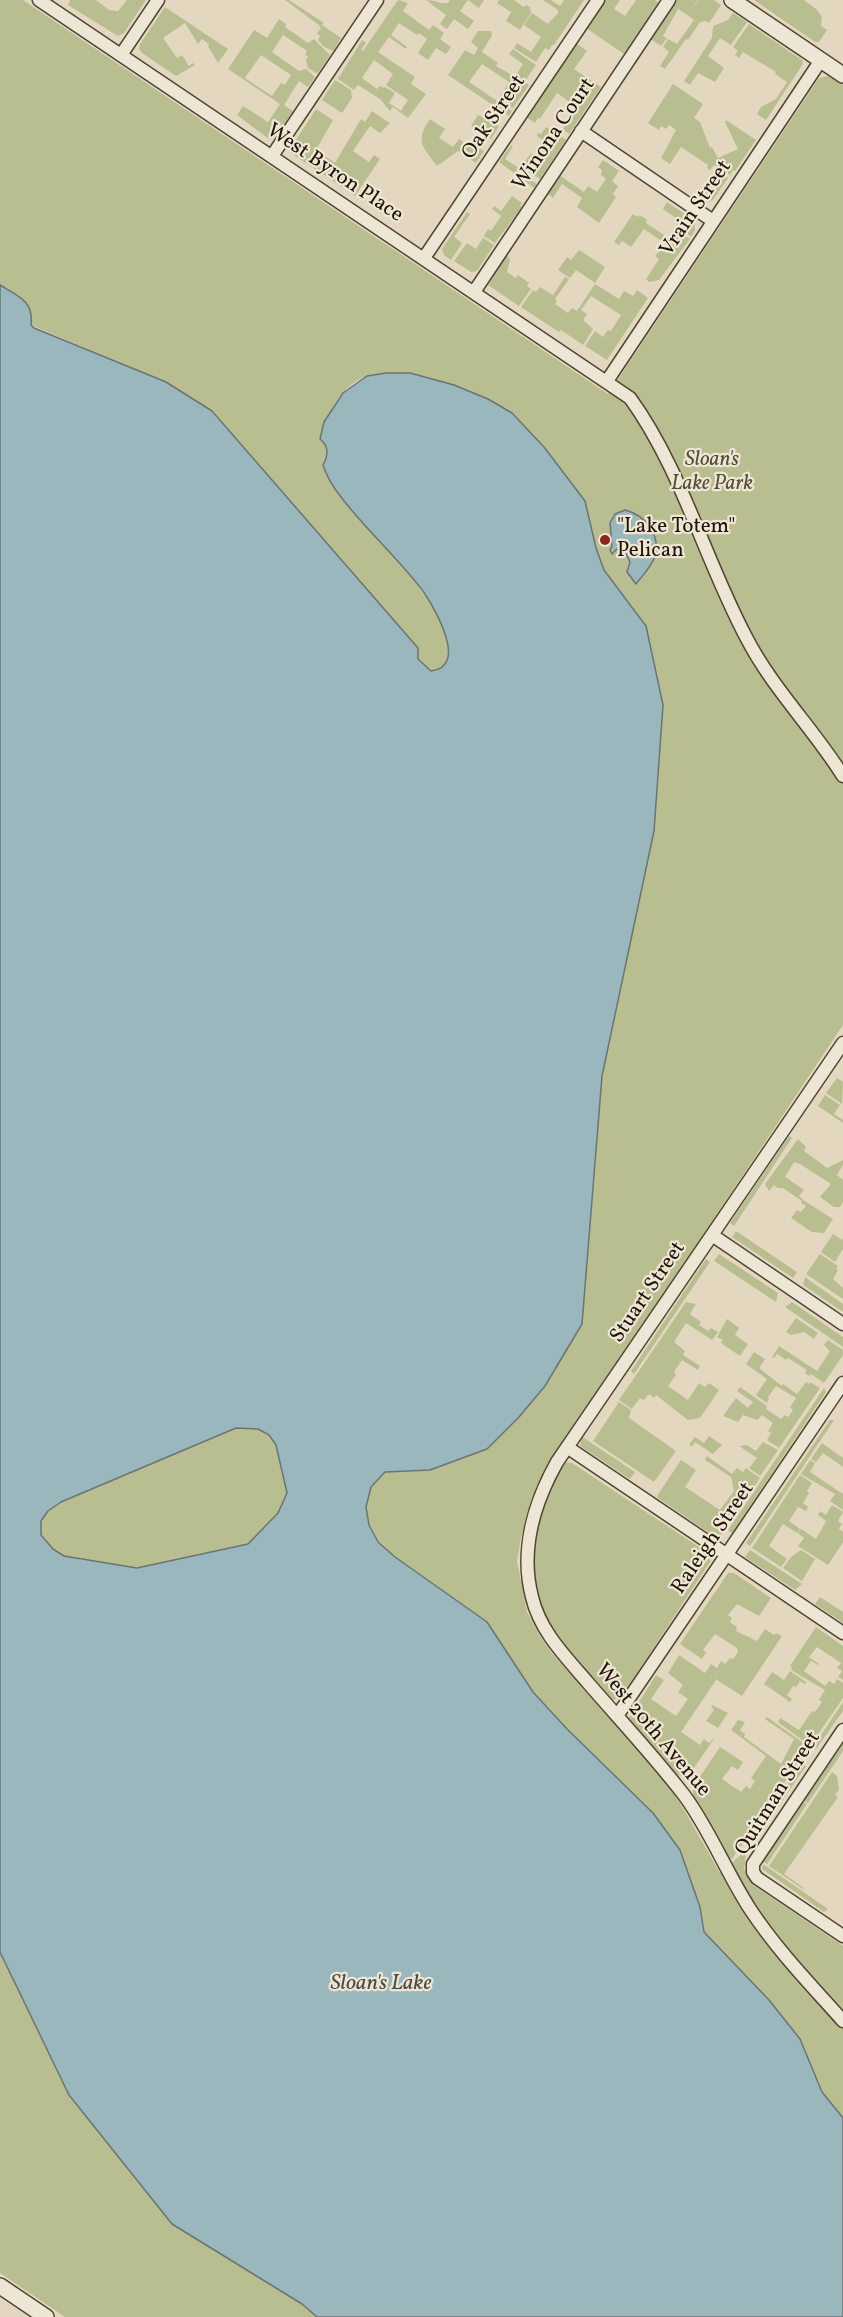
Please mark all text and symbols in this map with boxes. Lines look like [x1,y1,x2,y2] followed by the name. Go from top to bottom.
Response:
[458,71,532,165] street label: Oak Street
[508,74,602,196] street label: Winona Court
[261,119,407,229] street label: West Byron Place
[656,156,738,262] street label: Vrain Street
[671,448,753,498] park label: Sloan's Lake Park
[617,515,735,565] place label: "Lake Totem" Pelican
[598,533,612,547] marker: "Lake Totem" Pelican
[606,1238,692,1348] street label: Stuart Street
[667,1478,761,1600] street label: Raleigh Street
[589,1659,715,1803] street label: West 20th Avenue
[731,1727,827,1861] street label: Quitman Street
[330,1972,432,1998] water label: Sloan's Lake

